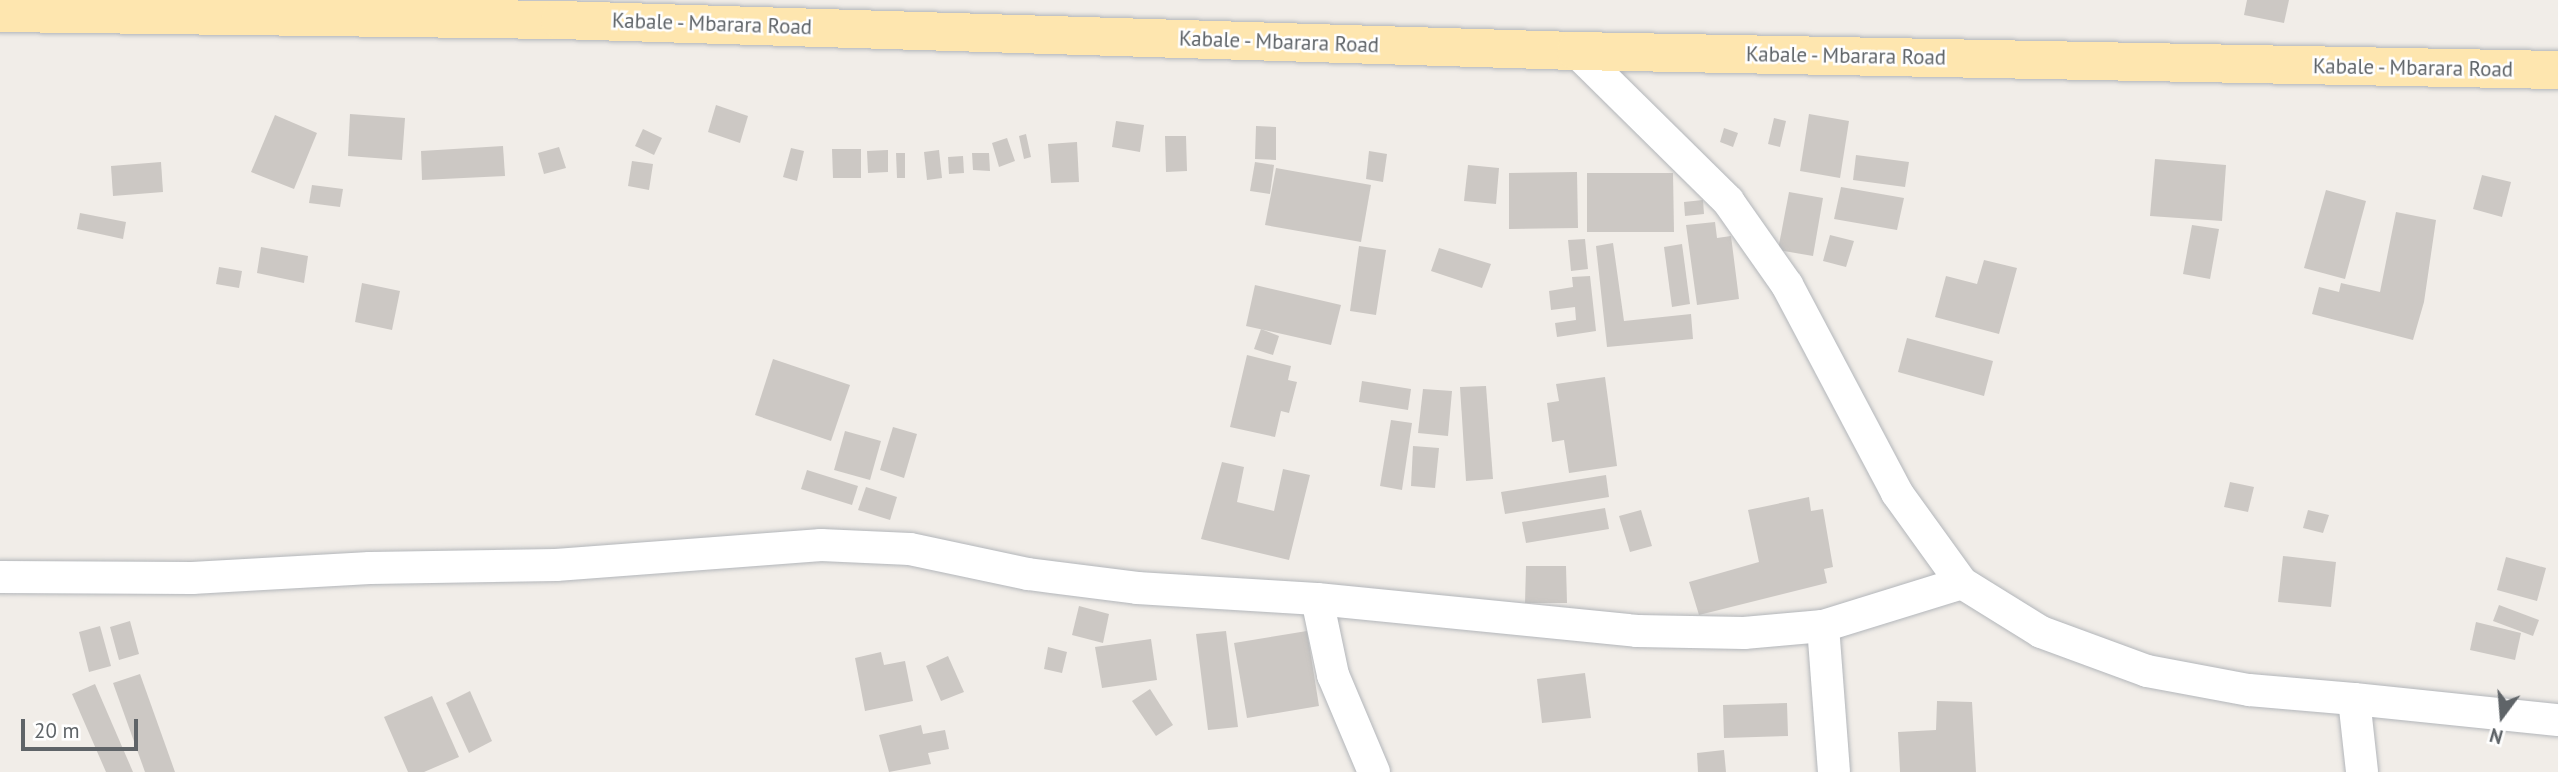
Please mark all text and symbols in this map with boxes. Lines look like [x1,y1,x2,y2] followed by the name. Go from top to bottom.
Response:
[610,8,814,40] street label: Kabale - Mbarara Road
[1177,26,1381,58] street label: Kabale - Mbarara Road
[1744,42,1948,70] street label: Kabale - Mbarara Road
[2311,54,2515,82] street label: Kabale - Mbarara Road
[2467,681,2537,751] north arrow
[24,706,142,750] scale bar
[34,717,80,744] text: 20 m
[2487,723,2506,749] text: N

